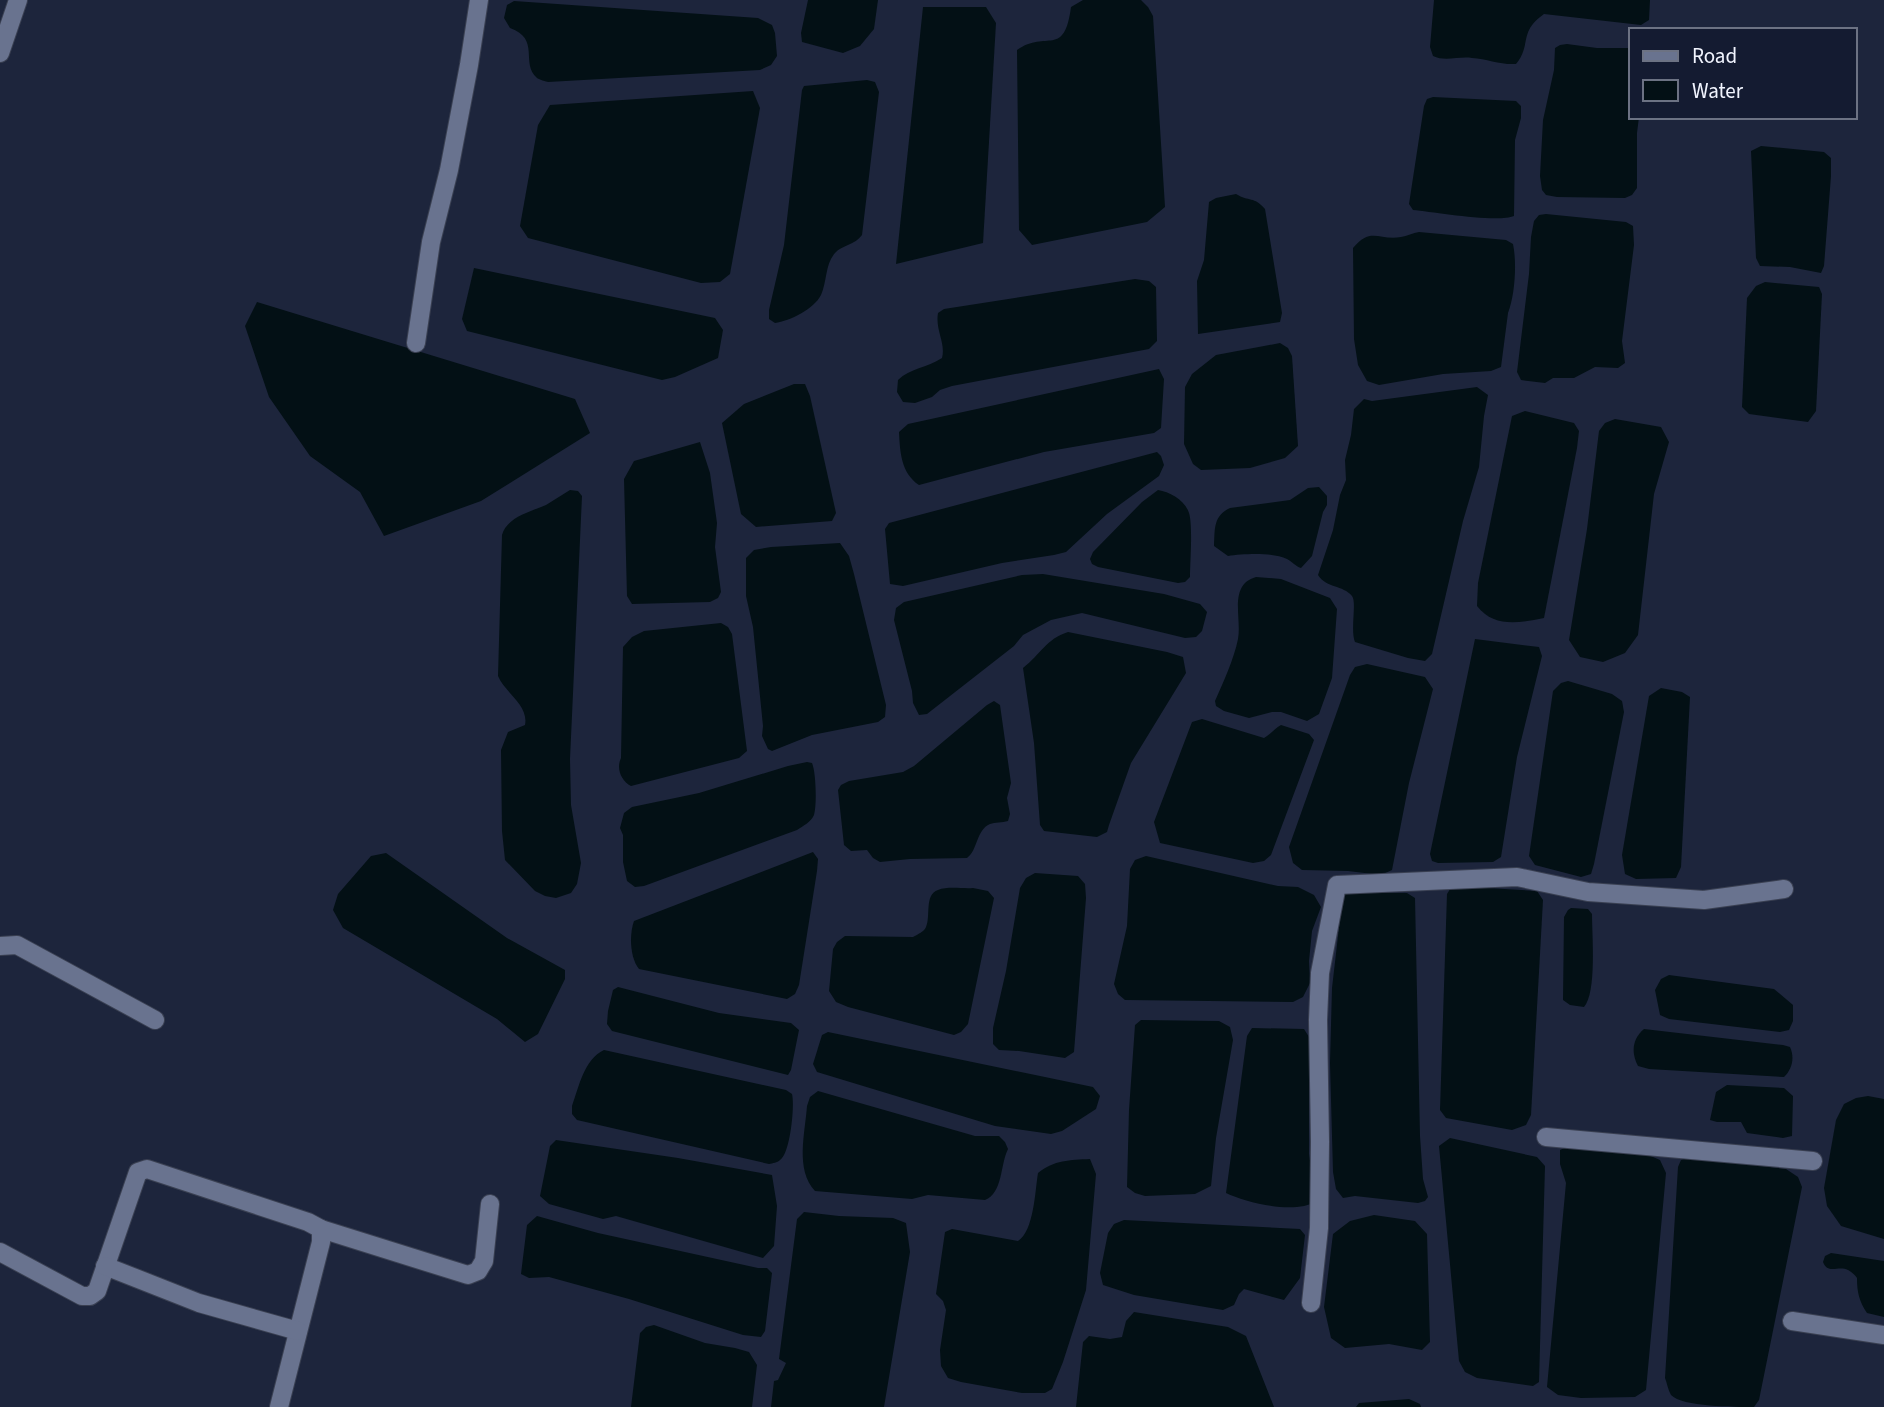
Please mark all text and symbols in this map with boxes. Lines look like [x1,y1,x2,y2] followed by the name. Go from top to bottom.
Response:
[1629,28,1856,119] legend
[1692,41,1737,71] text: Road
[1692,76,1744,106] text: Water

